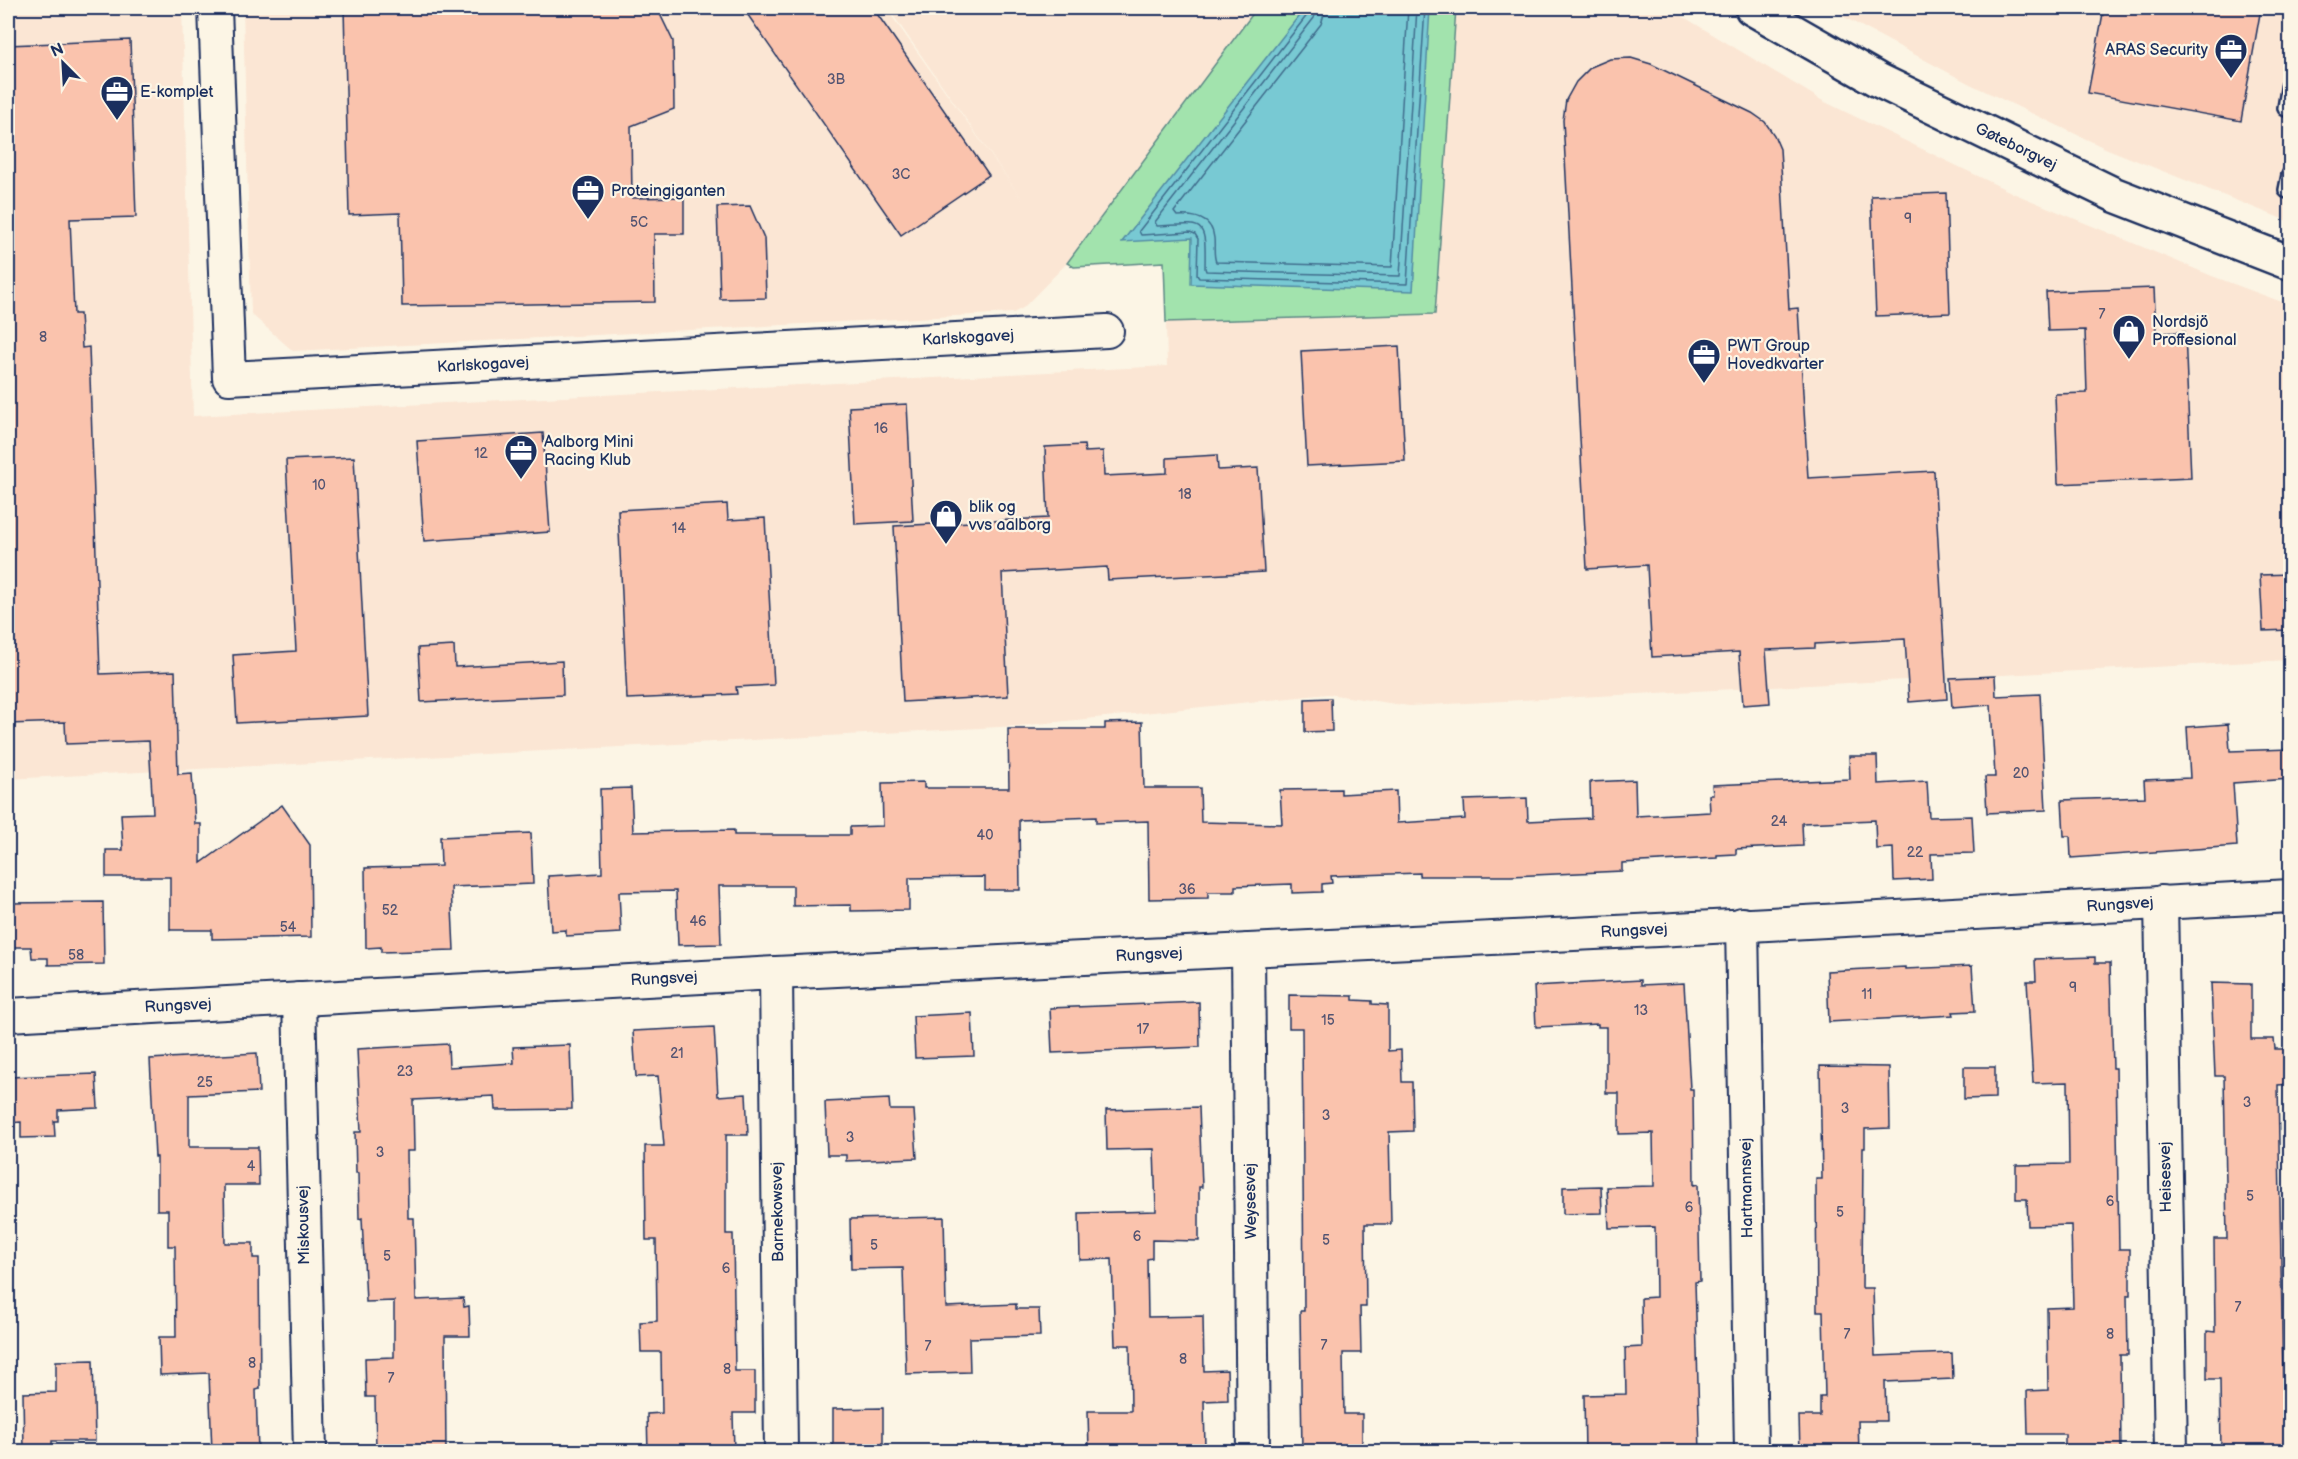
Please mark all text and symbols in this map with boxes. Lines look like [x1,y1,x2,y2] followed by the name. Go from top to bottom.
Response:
[2213,32,2249,79] office icon: ARAS Security
[33,33,93,93] north arrow
[48,40,67,62] text: N
[2105,41,2209,60] place label: ARAS Security
[827,71,846,88] house number: 3B
[99,74,135,121] office icon: E-komplet
[140,83,214,102] place label: E-komplet
[1972,119,2060,175] street label: Gøteborgvej
[892,166,910,183] house number: 3C
[570,173,606,220] office icon: Proteingiganten
[611,182,725,201] place label: Proteingiganten
[1904,210,1912,227] house number: 9
[630,214,648,231] house number: 5C
[2099,306,2106,323] house number: 7
[2111,313,2147,360] shop icon: Nordsjö Proffesional
[2152,313,2237,350] place label: Nordsjö Proffesional
[921,326,1015,350] street label: Karlskogavej
[39,329,47,346] house number: 8
[1686,337,1722,384] office icon: PWT Group Hovedkvarter
[1727,337,1824,374] place label: PWT Group Hovedkvarter
[436,353,530,377] street label: Karlskogavej
[874,420,888,437] house number: 16
[503,433,539,480] office icon: Aalborg Mini Racing Klub
[544,433,634,470] place label: Aalborg Mini Racing Klub
[474,445,489,462] house number: 12
[312,477,326,494] house number: 10
[1178,486,1192,503] house number: 18
[928,498,964,545] shop icon: blik og vvs aalborg
[968,498,1051,535] place label: blik og vvs aalborg
[672,520,686,537] house number: 14
[2013,765,2029,782] house number: 20
[1771,813,1788,830] house number: 24
[977,827,993,844] house number: 40
[1907,844,1924,861] house number: 22
[1178,881,1196,898] house number: 36
[2086,893,2154,917] street label: Rungsvej
[382,902,399,919] house number: 52
[689,913,707,930] house number: 46
[280,919,297,936] house number: 54
[1600,920,1668,942] street label: Rungsvej
[1115,944,1183,966] street label: Rungsvej
[68,947,84,964] house number: 58
[630,968,698,990] street label: Rungsvej
[2069,979,2077,996] house number: 9
[1862,986,1872,1003] house number: 11
[144,995,212,1017] street label: Rungsvej
[1634,1002,1648,1019] house number: 13
[1321,1012,1335,1029] house number: 15
[1137,1021,1149,1038] house number: 17
[670,1045,684,1062] house number: 21
[397,1063,413,1080] house number: 23
[197,1074,213,1091] house number: 25
[2243,1094,2251,1111] house number: 3
[1841,1100,1849,1117] house number: 3
[1322,1107,1330,1124] house number: 3
[846,1129,854,1146] house number: 3
[1737,1137,1757,1239] street label: Hartmannsvej
[2156,1141,2176,1213] street label: Heisesvej
[376,1144,384,1161] house number: 3
[247,1158,256,1175] house number: 4
[768,1162,788,1262] street label: Barnekowsvej
[1241,1163,1261,1239] street label: Weysesvej
[294,1185,314,1265] street label: Miskousvej
[2246,1188,2254,1205] house number: 5
[2106,1193,2115,1210] house number: 6
[1685,1199,1694,1216] house number: 6
[1836,1204,1844,1221] house number: 5
[1133,1228,1142,1245] house number: 6
[1322,1232,1330,1249] house number: 5
[870,1237,878,1254] house number: 5
[383,1248,391,1265] house number: 5
[722,1260,731,1277] house number: 6
[2235,1299,2242,1316] house number: 7
[1844,1326,1851,1343] house number: 7
[2106,1326,2114,1343] house number: 8
[1321,1337,1328,1354] house number: 7
[925,1338,932,1355] house number: 7
[1179,1351,1187,1368] house number: 8
[248,1355,256,1372] house number: 8
[723,1361,731,1378] house number: 8
[388,1370,395,1387] house number: 7

